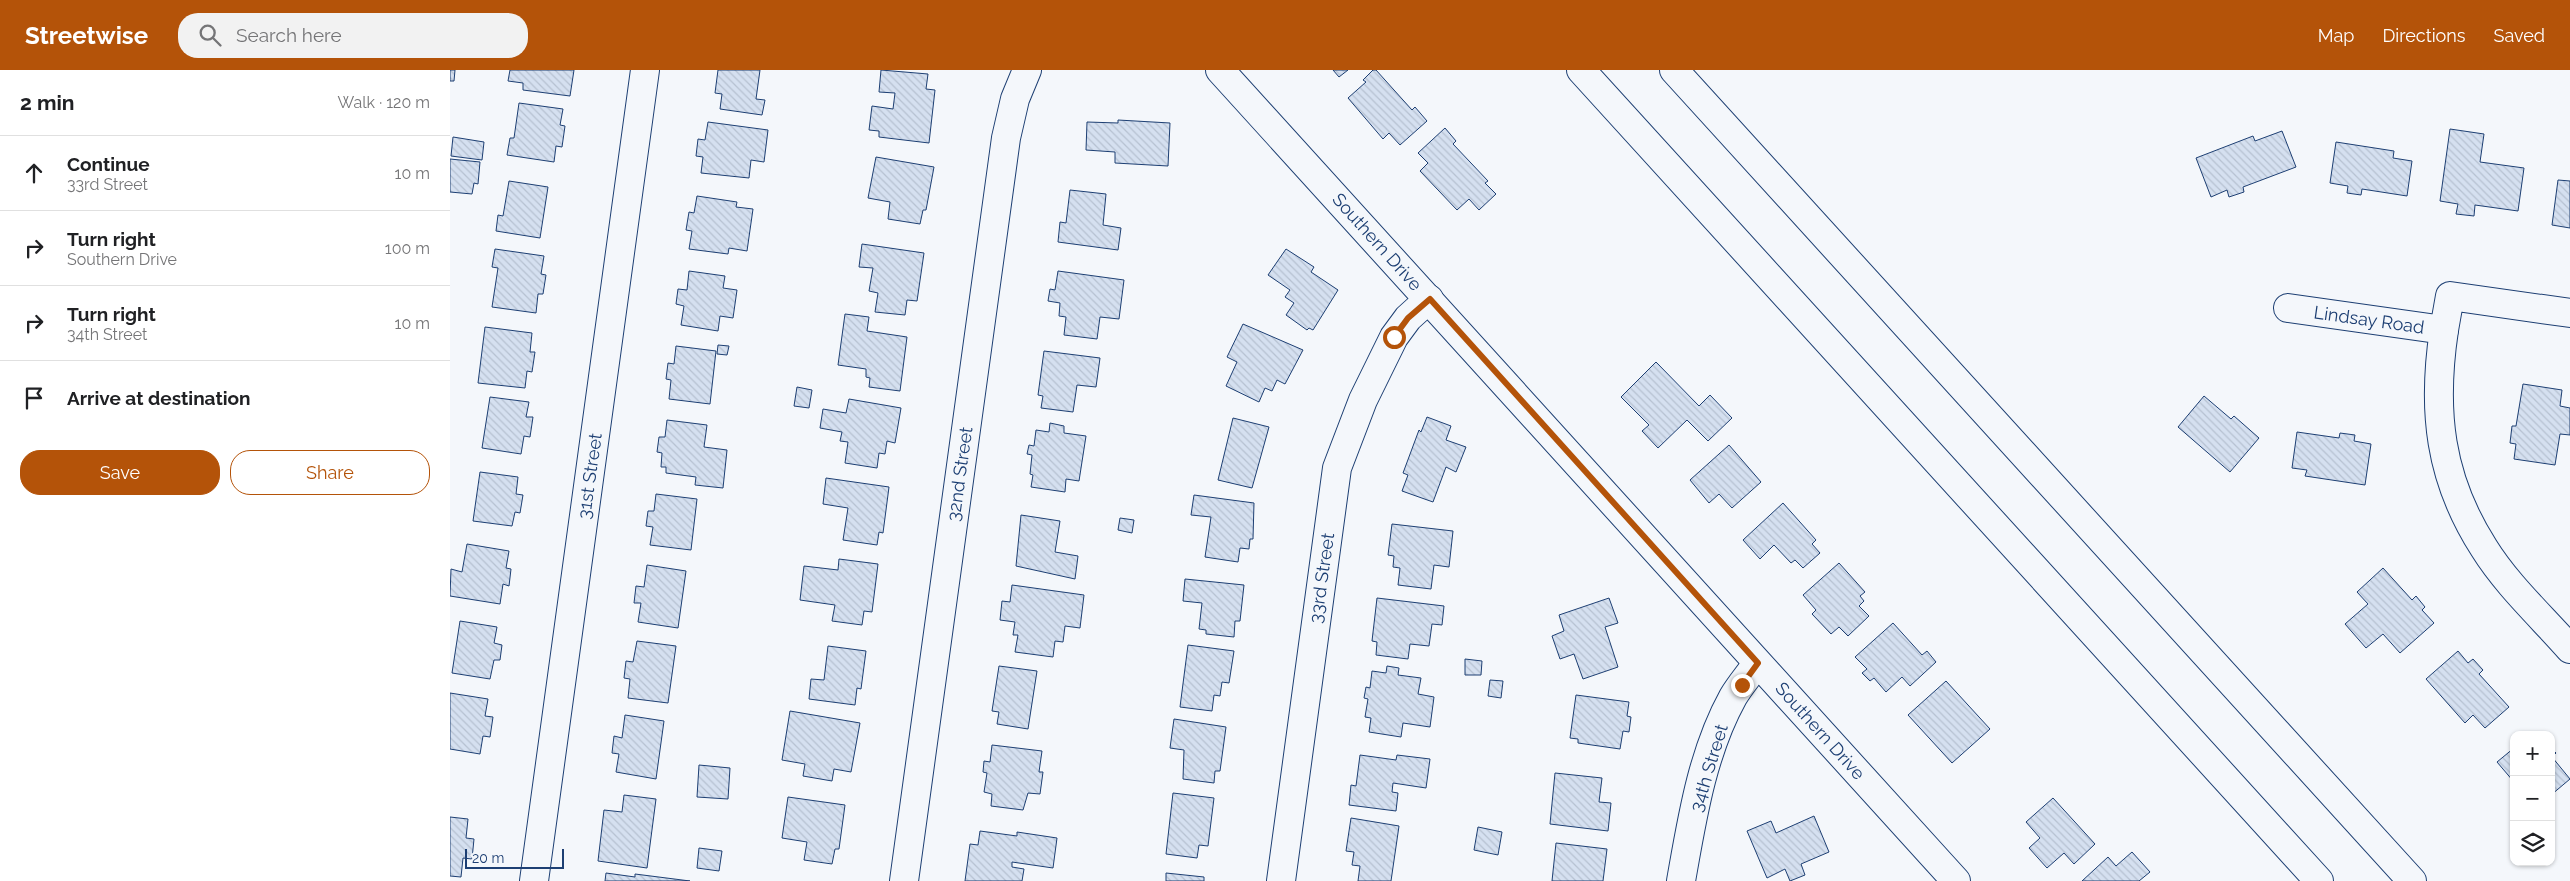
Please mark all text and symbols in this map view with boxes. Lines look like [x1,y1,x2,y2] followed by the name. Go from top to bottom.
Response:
[178,13,528,58] search box
[25,21,148,50] text: Streetwise
[196,21,224,49] icon: search
[236,24,342,46] text: Search here
[2318,25,2354,46] text: Map
[2382,25,2466,46] text: Directions
[2494,25,2545,46] text: Saved
[20,90,74,115] text: 2 min
[338,93,430,112] text: Walk · 120 m
[67,153,150,175] text: Continue
[20,159,48,187] icon: ahead
[395,164,430,183] text: 10 m
[67,175,148,194] text: 33rd Street
[1328,189,1427,295] street label: Southern Drive
[67,228,156,250] text: Turn right
[20,234,48,262] icon: right
[385,239,430,258] text: 100 m
[67,250,177,269] text: Southern Drive
[2312,301,2426,338] street label: Lindsay Road
[67,303,156,325] text: Turn right
[20,309,48,337] icon: right
[395,314,430,333] text: 10 m
[67,325,147,344] text: 34th Street
[1383,326,1406,349] route start
[20,384,48,412] icon: arrive
[67,387,251,409] text: Arrive at destination
[942,425,977,523] street label: 32nd Street
[573,432,606,520] street label: 31st Street
[20,450,220,495] button: Save
[230,450,430,495] button: Share
[1305,531,1338,624] street label: 33rd Street
[1731,674,1754,697] route end
[1771,678,1870,784] street label: Southern Drive
[1685,722,1732,814] street label: 34th Street
[2510,731,2555,866] map controls
[2510,731,2555,776] button: +
[2510,776,2555,821] button: −
[2510,821,2555,866] button: layers
[465,846,564,869] scale bar
[472,850,504,866] text: 20 m

